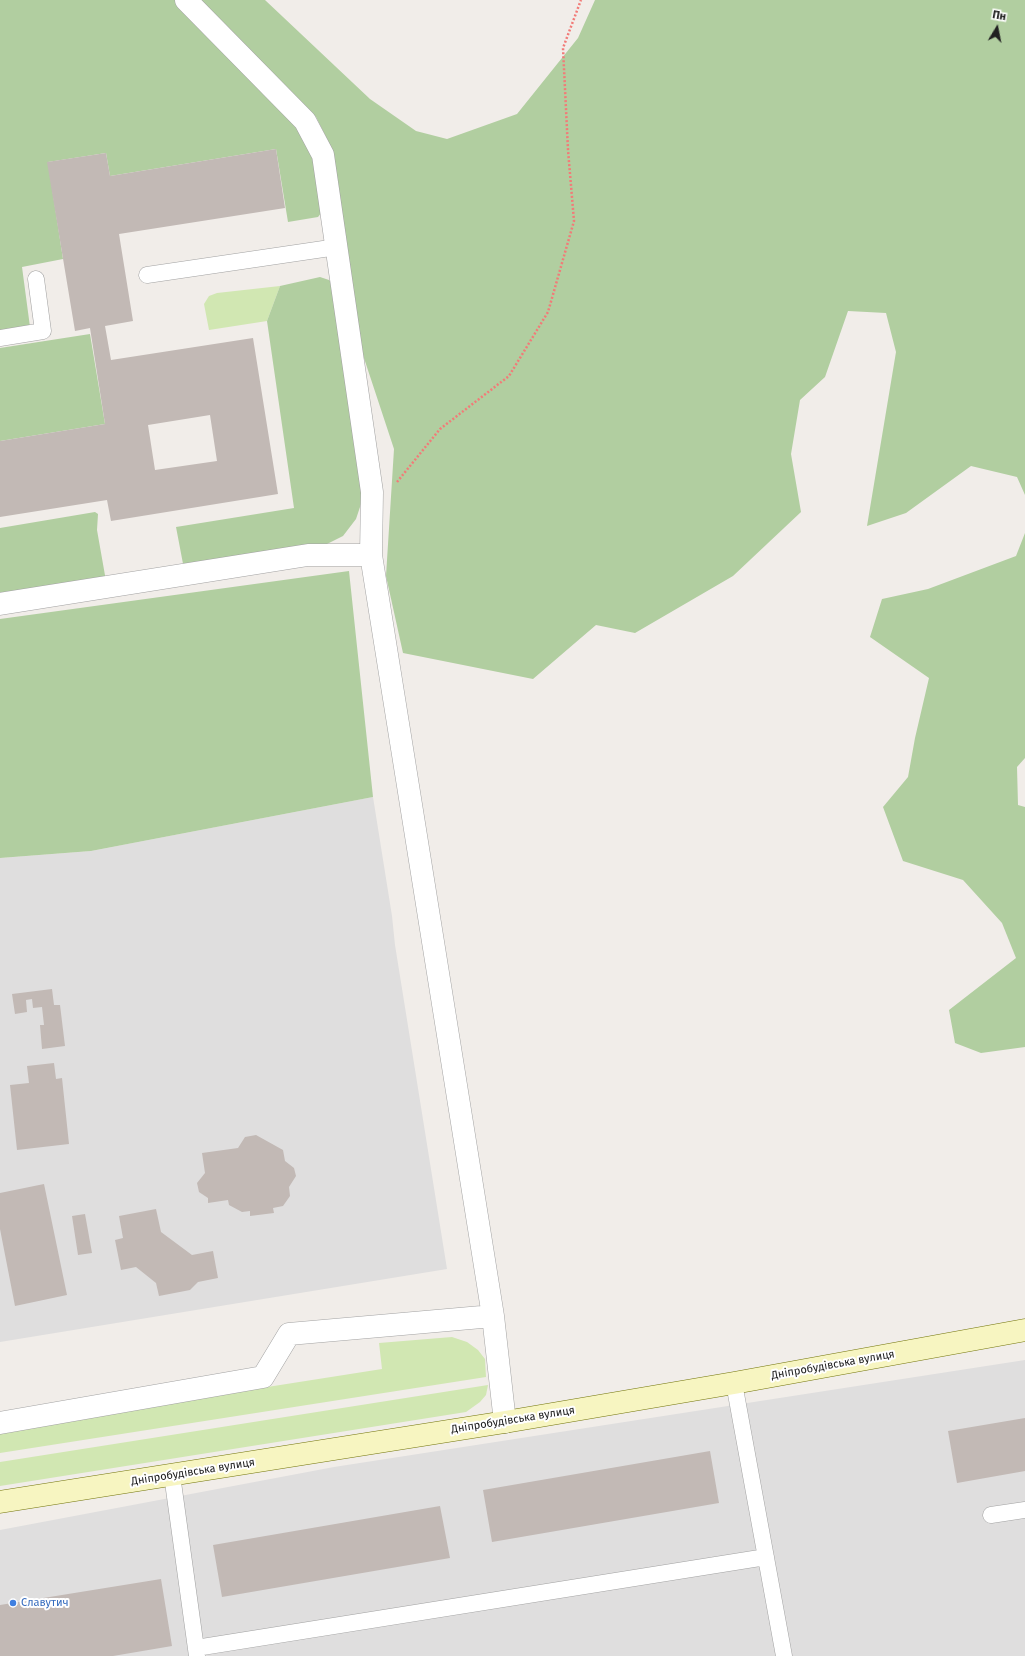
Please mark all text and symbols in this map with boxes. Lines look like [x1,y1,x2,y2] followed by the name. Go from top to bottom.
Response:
[977,8,1017,48] north arrow
[991,8,1007,23] text: Пн
[770,1348,896,1382] street label: Дніпробудівська вулиця
[450,1404,576,1436] street label: Дніпробудівська вулиця
[130,1456,256,1488] street label: Дніпробудівська вулиця
[21,1596,69,1610] place label: Славутич
[8,1598,18,1608] marker: Славутич

